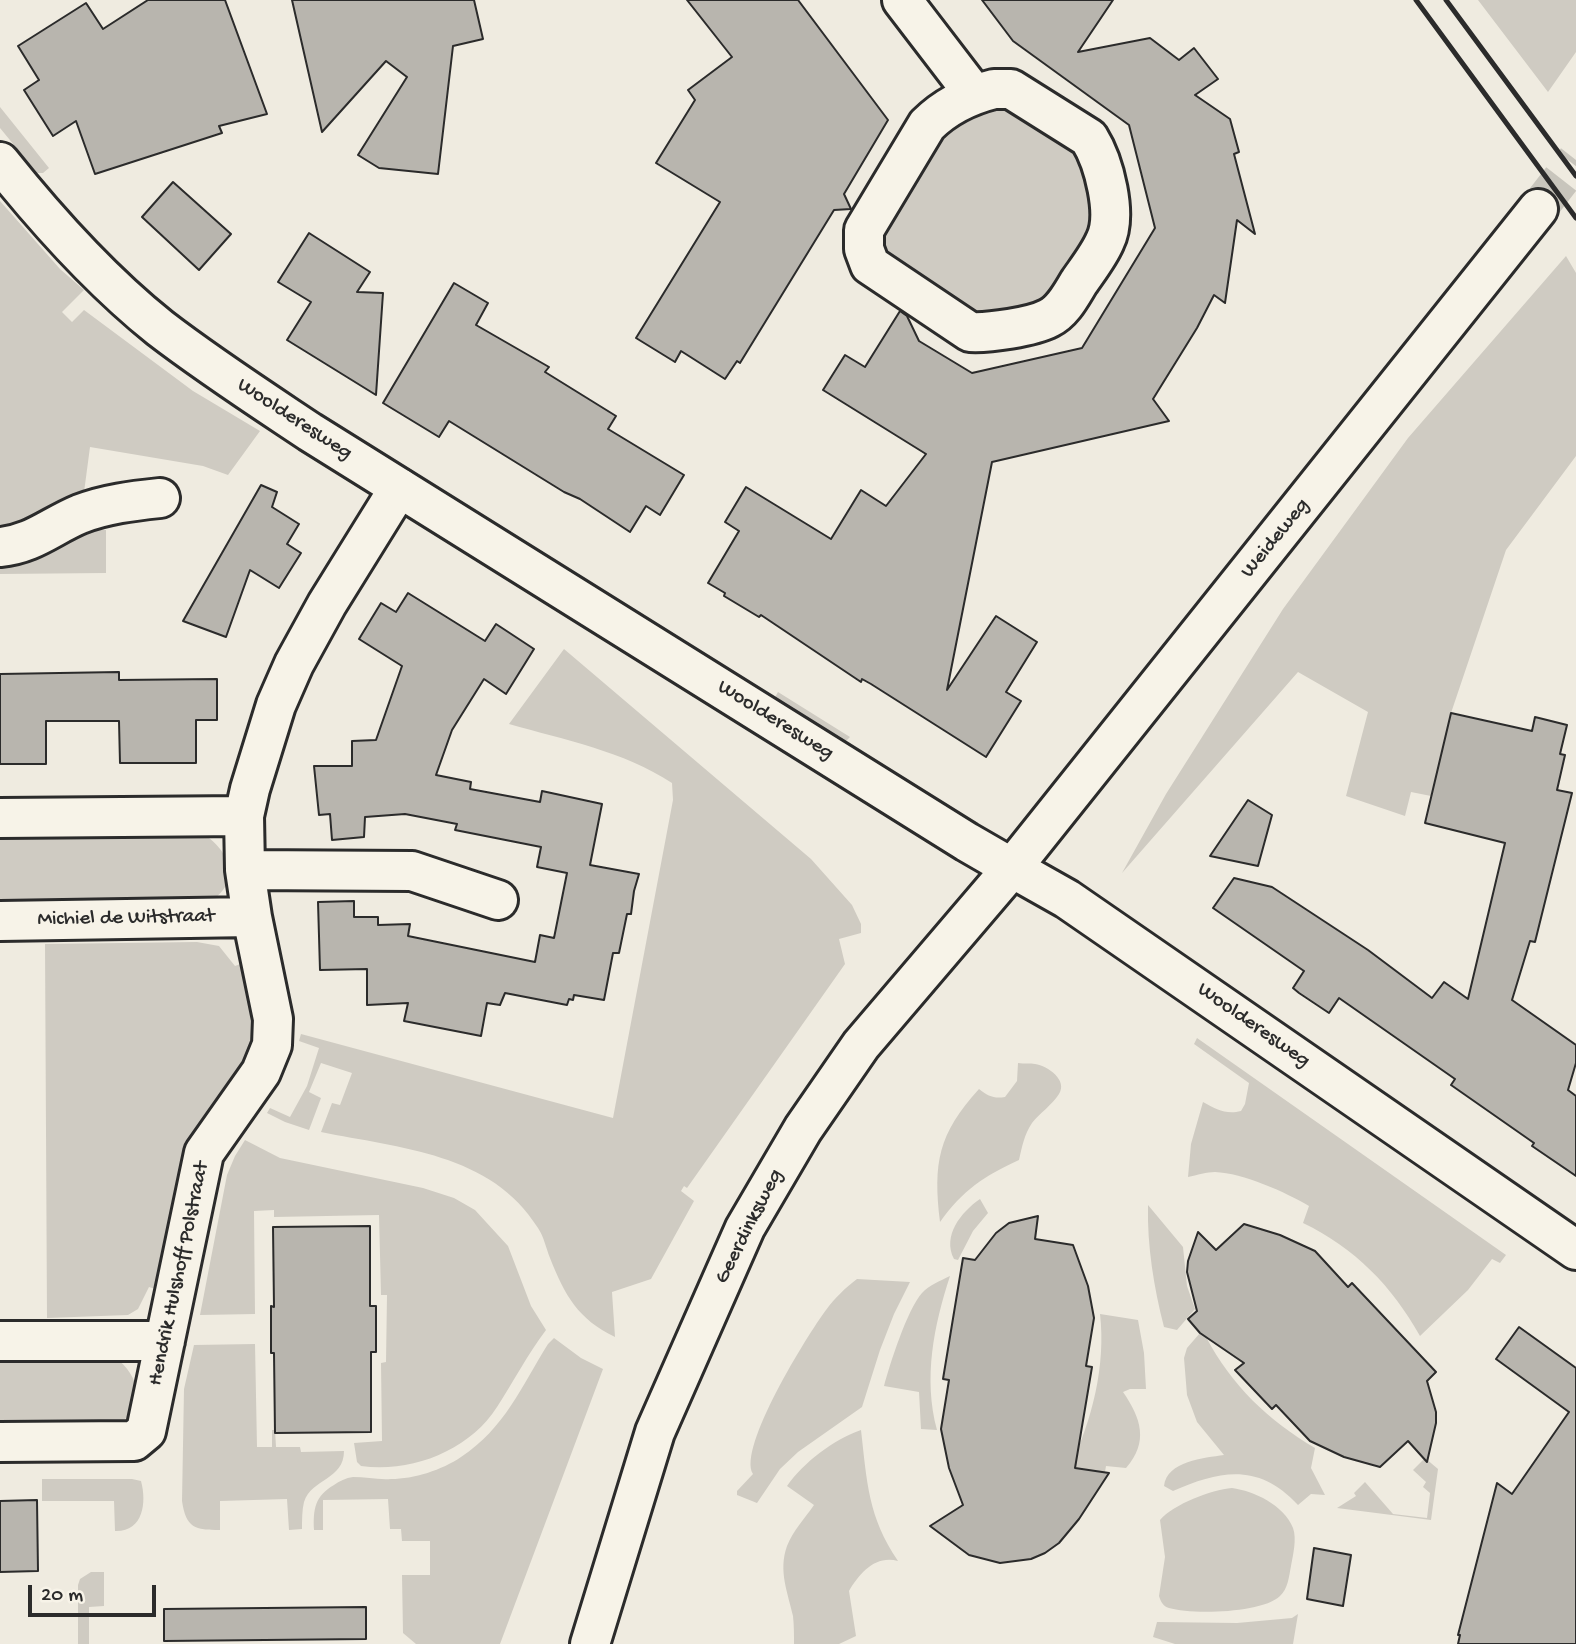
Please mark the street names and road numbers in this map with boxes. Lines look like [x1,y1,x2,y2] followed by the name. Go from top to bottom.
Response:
[232,373,356,467] street label: Woolderesweg
[1236,494,1316,584] street label: Weideweg
[712,675,838,767] street label: Woolderesweg
[37,905,215,933] street label: Michiel de Witstraat
[1192,978,1314,1074] street label: Woolderesweg
[144,1160,216,1388] street label: Hendrik Hulshoff Polstraat
[710,1165,790,1289] street label: Geerdinksweg

